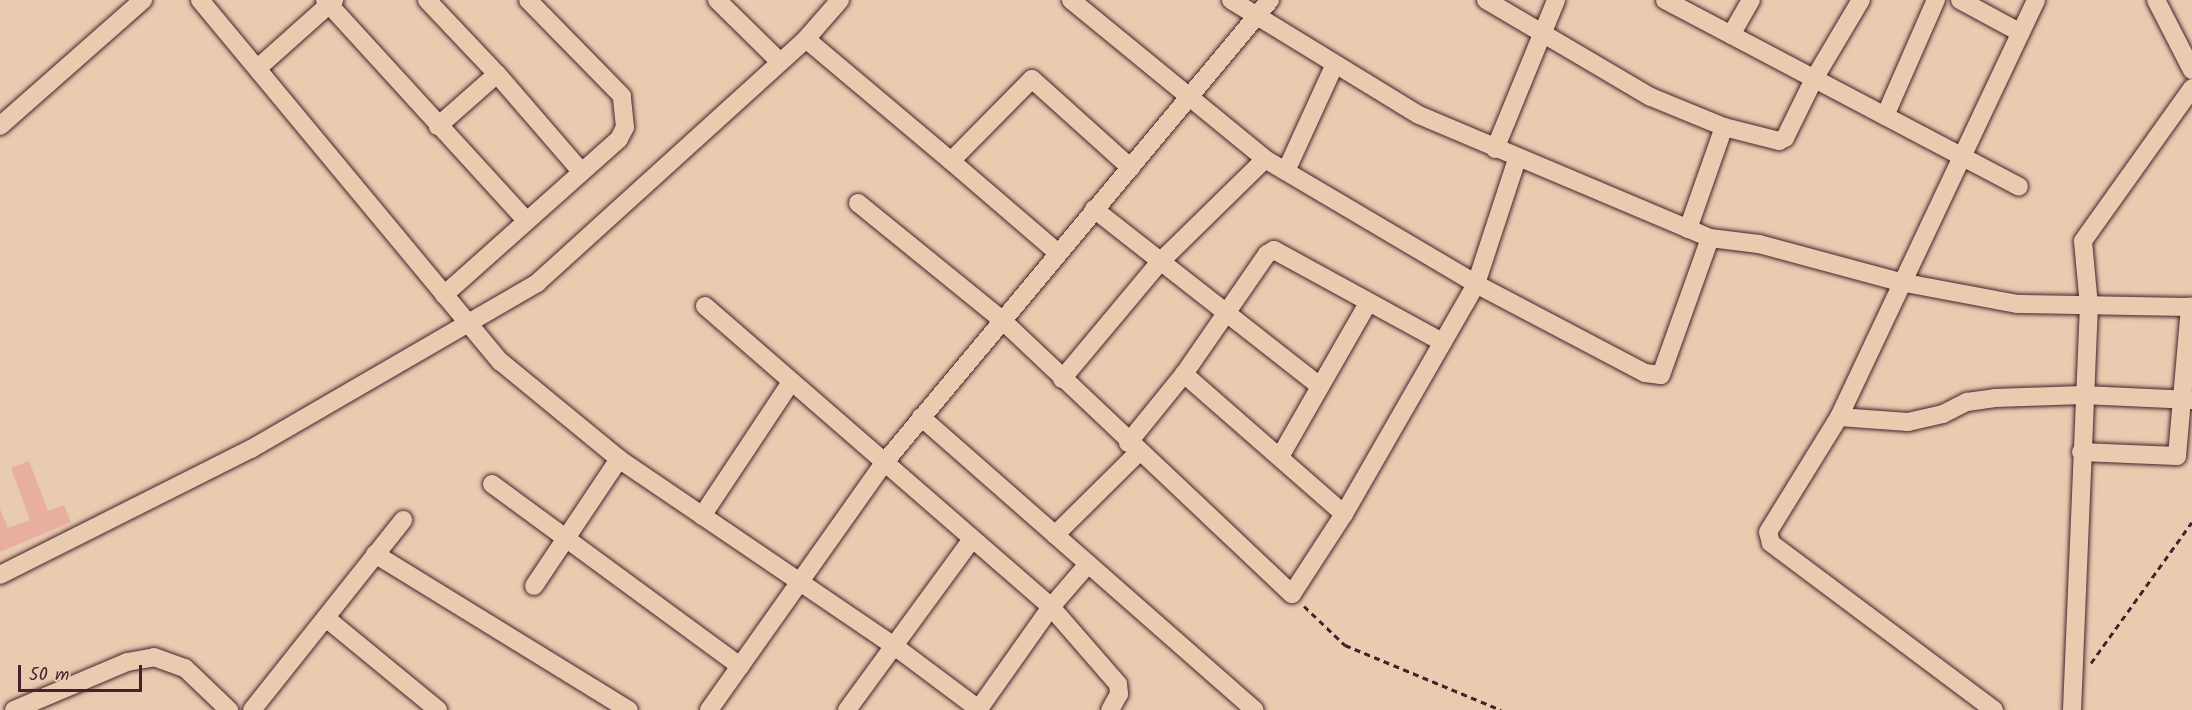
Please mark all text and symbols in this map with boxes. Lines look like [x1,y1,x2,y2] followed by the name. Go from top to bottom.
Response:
[21,653,146,691] scale bar
[29,661,69,690] text: 50 m

